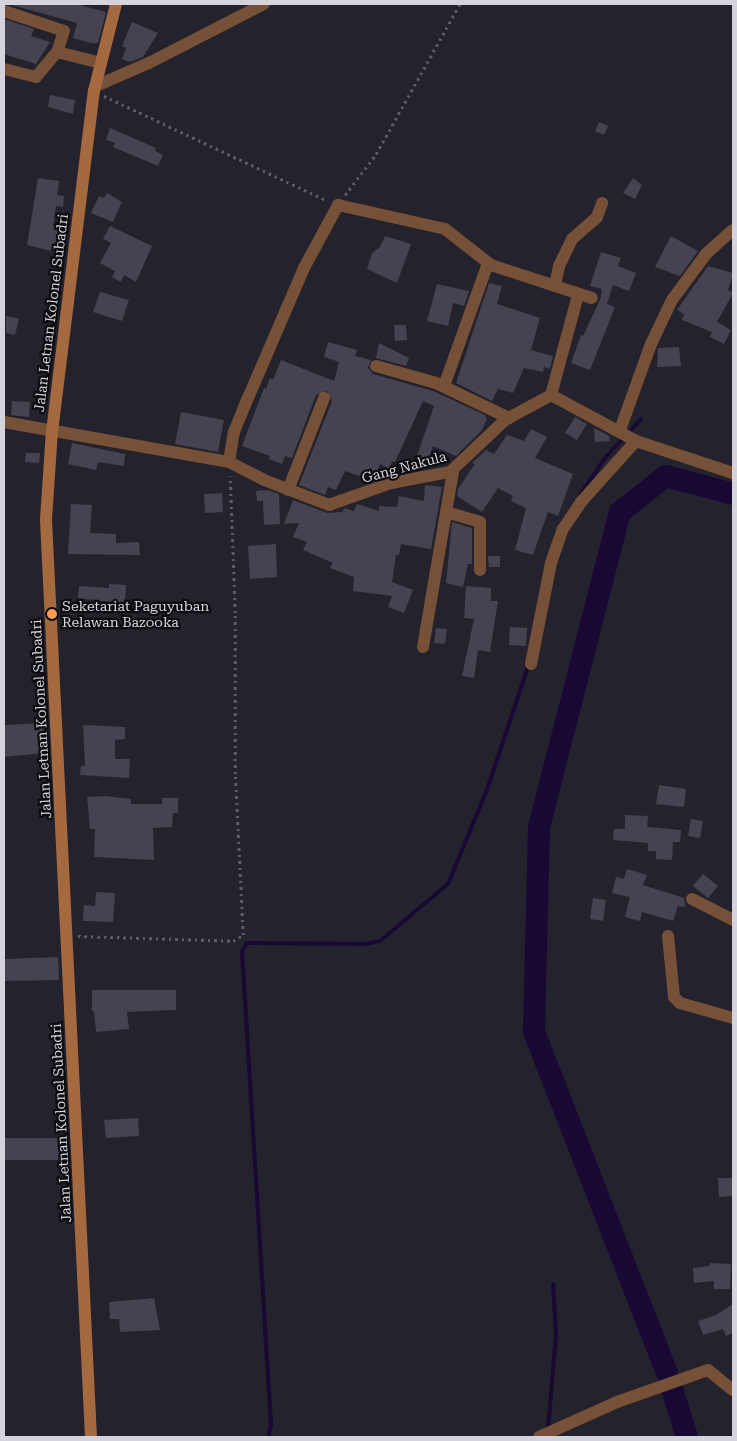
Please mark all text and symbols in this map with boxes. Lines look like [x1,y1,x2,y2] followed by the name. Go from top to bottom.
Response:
[31,213,71,413] street label: Jalan Letnan Kolonel Subadri
[360,448,448,486] street label: Gang Nakula
[62,598,209,630] place label: Seketariat Paguyuban Relawan Bazooka
[46,608,58,620] marker: Seketariat Paguyuban Relawan Bazooka
[27,619,55,819] street label: Jalan Letnan Kolonel Subadri
[47,1023,75,1223] street label: Jalan Letnan Kolonel Subadri

